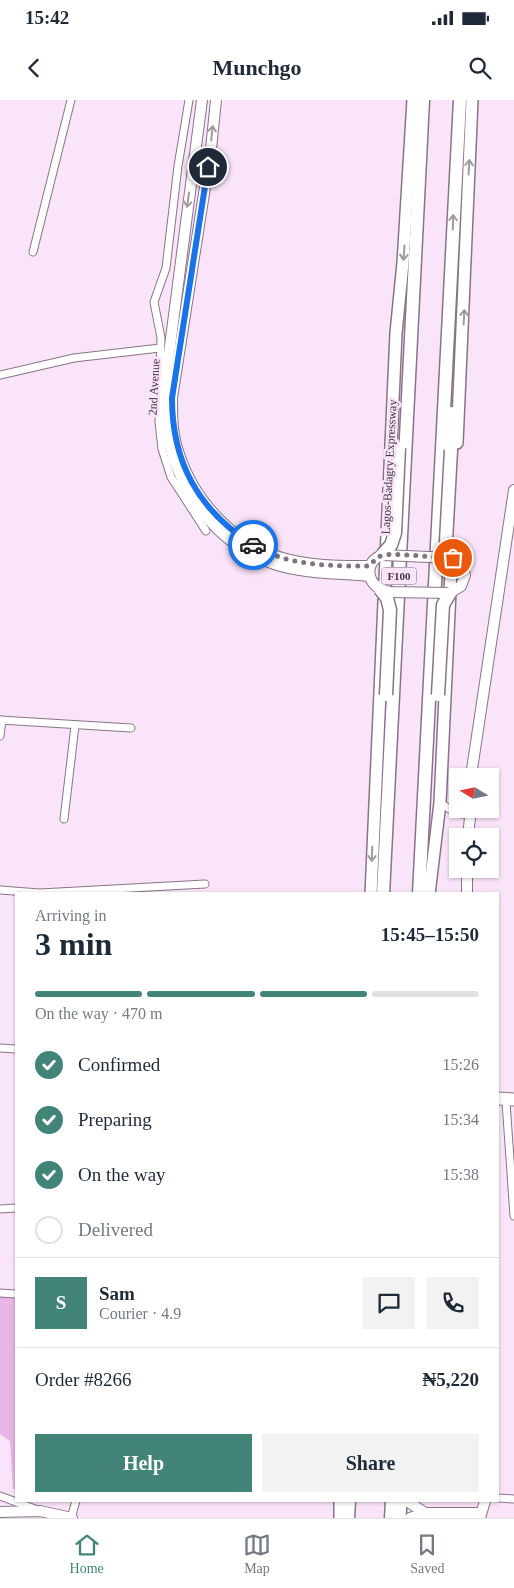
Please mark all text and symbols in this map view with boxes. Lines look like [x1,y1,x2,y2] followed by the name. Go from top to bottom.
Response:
[25,7,69,28] text: 15:42
[20,54,48,82] icon: back
[466,54,494,82] icon: search
[212,55,302,80] text: Munchgo
[207,125,217,141] one-way arrow
[187,146,229,188] pin
[194,153,222,181] icon: home
[465,160,474,176] one-way arrow
[183,192,193,208] one-way arrow
[449,214,458,230] one-way arrow
[399,245,409,261] one-way arrow
[459,309,468,325] one-way arrow
[146,358,162,416] street label: 2nd Avenue
[378,399,400,535] street label: Lagos-Badagry Expressway
[228,520,278,570] courier
[239,531,267,559] icon: car
[432,537,474,579] pin
[439,544,467,572] icon: bag
[382,568,416,584] road number: F100
[449,768,499,818] north arrow
[449,768,499,878] map controls
[449,828,499,878] button: locate
[367,846,377,862] one-way arrow
[35,907,107,924] text: Arriving in
[381,924,479,945] text: 15:45–15:50
[35,926,112,962] text: 3 min
[35,1005,163,1022] text: On the way · 470 m
[35,1051,63,1079] icon: check
[78,1054,160,1075] text: Confirmed
[443,1056,479,1073] text: 15:26
[35,1106,63,1134] icon: check
[78,1109,152,1130] text: Preparing
[443,1111,479,1128] text: 15:34
[35,1161,63,1189] icon: check
[78,1164,166,1185] text: On the way
[443,1166,479,1183] text: 15:38
[78,1219,153,1240] text: Delivered
[363,1277,415,1329] button: chat
[427,1277,479,1329] button: phone
[99,1283,135,1304] text: Sam
[56,1292,66,1313] text: S
[99,1305,181,1322] text: Courier · 4.9
[35,1369,132,1390] text: Order #8266
[423,1369,479,1390] text: ₦5,220
[35,1434,252,1492] button: Help
[262,1434,479,1492] button: Share
[70,1531,104,1577] tab: Home
[243,1531,271,1577] tab: Map
[410,1531,444,1577] tab: Saved

